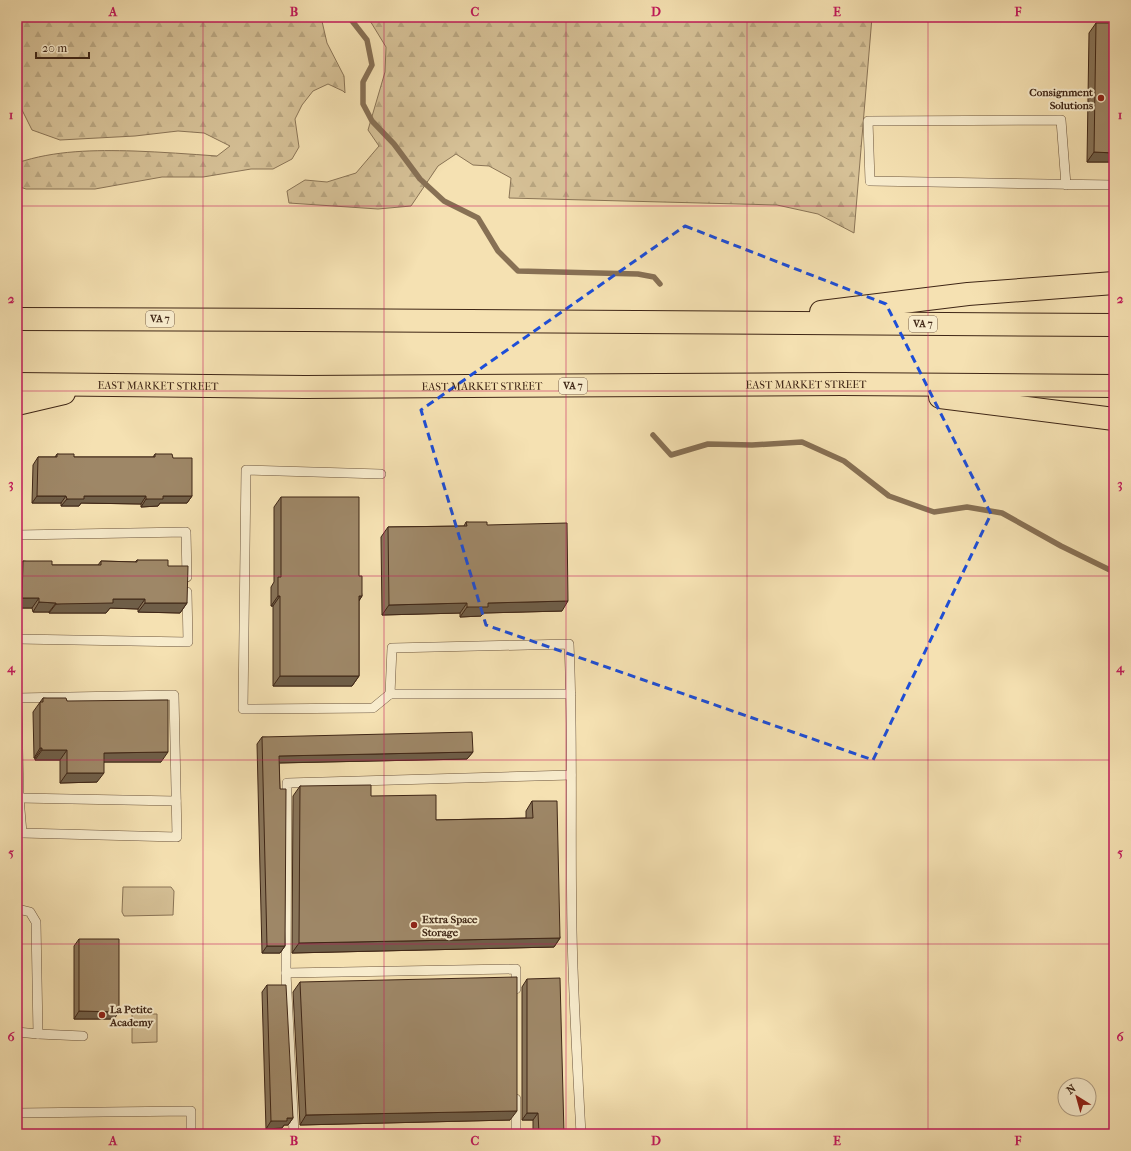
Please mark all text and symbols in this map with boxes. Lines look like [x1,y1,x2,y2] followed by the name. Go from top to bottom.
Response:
[108,4,118,19] text: A
[290,4,299,19] text: B
[471,4,480,19] text: C
[651,4,661,19] text: D
[833,4,841,19] text: E
[1014,4,1022,19] text: F
[36,34,89,60] scale bar
[42,41,67,55] text: 20 m
[1029,86,1094,112] place label: Consignment Solutions
[1096,93,1106,103] marker: Consignment Solutions
[9,107,14,122] text: 1
[1118,107,1123,122] text: 1
[8,291,15,306] text: 2
[1117,291,1124,306] text: 2
[146,311,174,327] road number: VA 7
[909,316,937,332] road number: VA 7
[745,377,867,391] street label: EAST MARKET STREET
[97,378,219,393] street label: EAST MARKET STREET
[559,378,587,394] road number: VA 7
[421,379,543,393] street label: EAST MARKET STREET
[8,476,14,492] text: 3
[1117,476,1123,492] text: 3
[6,660,16,676] text: 4
[1115,660,1125,676] text: 4
[8,845,14,860] text: 5
[1117,845,1123,860] text: 5
[422,913,478,939] place label: Extra Space Storage
[409,920,419,930] marker: Extra Space Storage
[109,1003,154,1029] place label: La Petite Academy
[97,1010,107,1020] marker: La Petite Academy
[7,1029,15,1044] text: 6
[1116,1029,1124,1044] text: 6
[1057,1077,1097,1117] north arrow
[1064,1081,1079,1097] text: N
[108,1133,118,1148] text: A
[290,1133,299,1148] text: B
[471,1133,480,1148] text: C
[651,1133,661,1148] text: D
[833,1133,841,1148] text: E
[1014,1133,1022,1148] text: F

